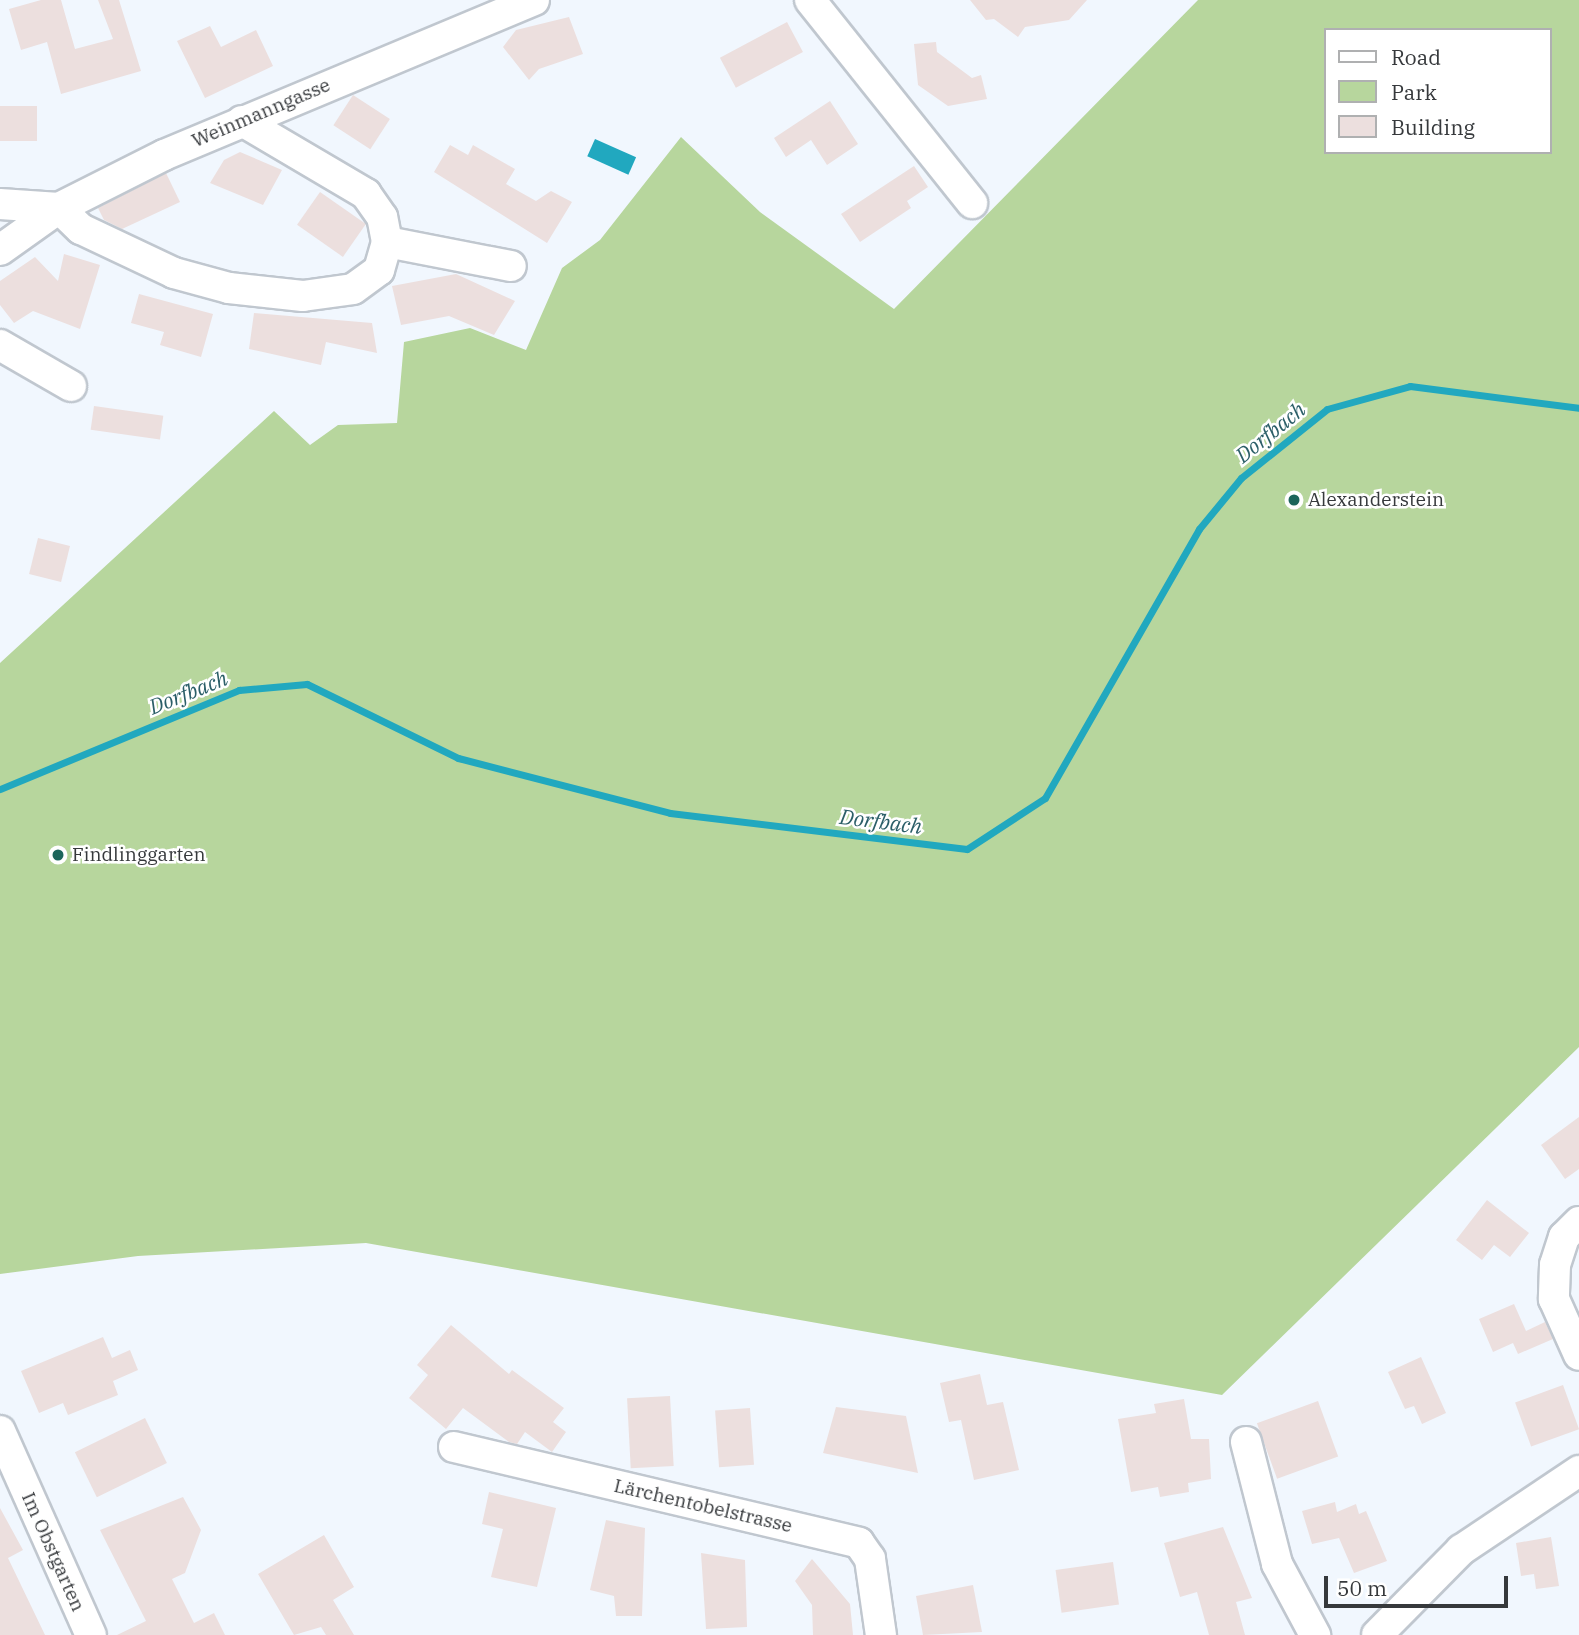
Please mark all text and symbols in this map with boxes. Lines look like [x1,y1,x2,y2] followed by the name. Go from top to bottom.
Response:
[1324,28,1551,154] legend
[1391,43,1441,71] text: Road
[188,74,334,152] street label: Weinmanngasse
[1391,78,1437,106] text: Park
[1391,113,1475,141] text: Building
[1230,396,1310,468] water label: Dorfbach
[1308,489,1444,511] place label: Alexanderstein
[1286,492,1302,508] marker: Alexanderstein
[145,665,231,719] water label: Dorfbach
[839,803,923,839] water label: Dorfbach
[72,844,206,866] place label: Findlinggarten
[50,847,66,863] marker: Findlinggarten
[612,1474,794,1538] street label: Lärchentobelstrasse
[17,1489,89,1615] street label: Im Obstgarten
[1327,1562,1511,1606] scale bar
[1337,1574,1387,1602] text: 50 m

